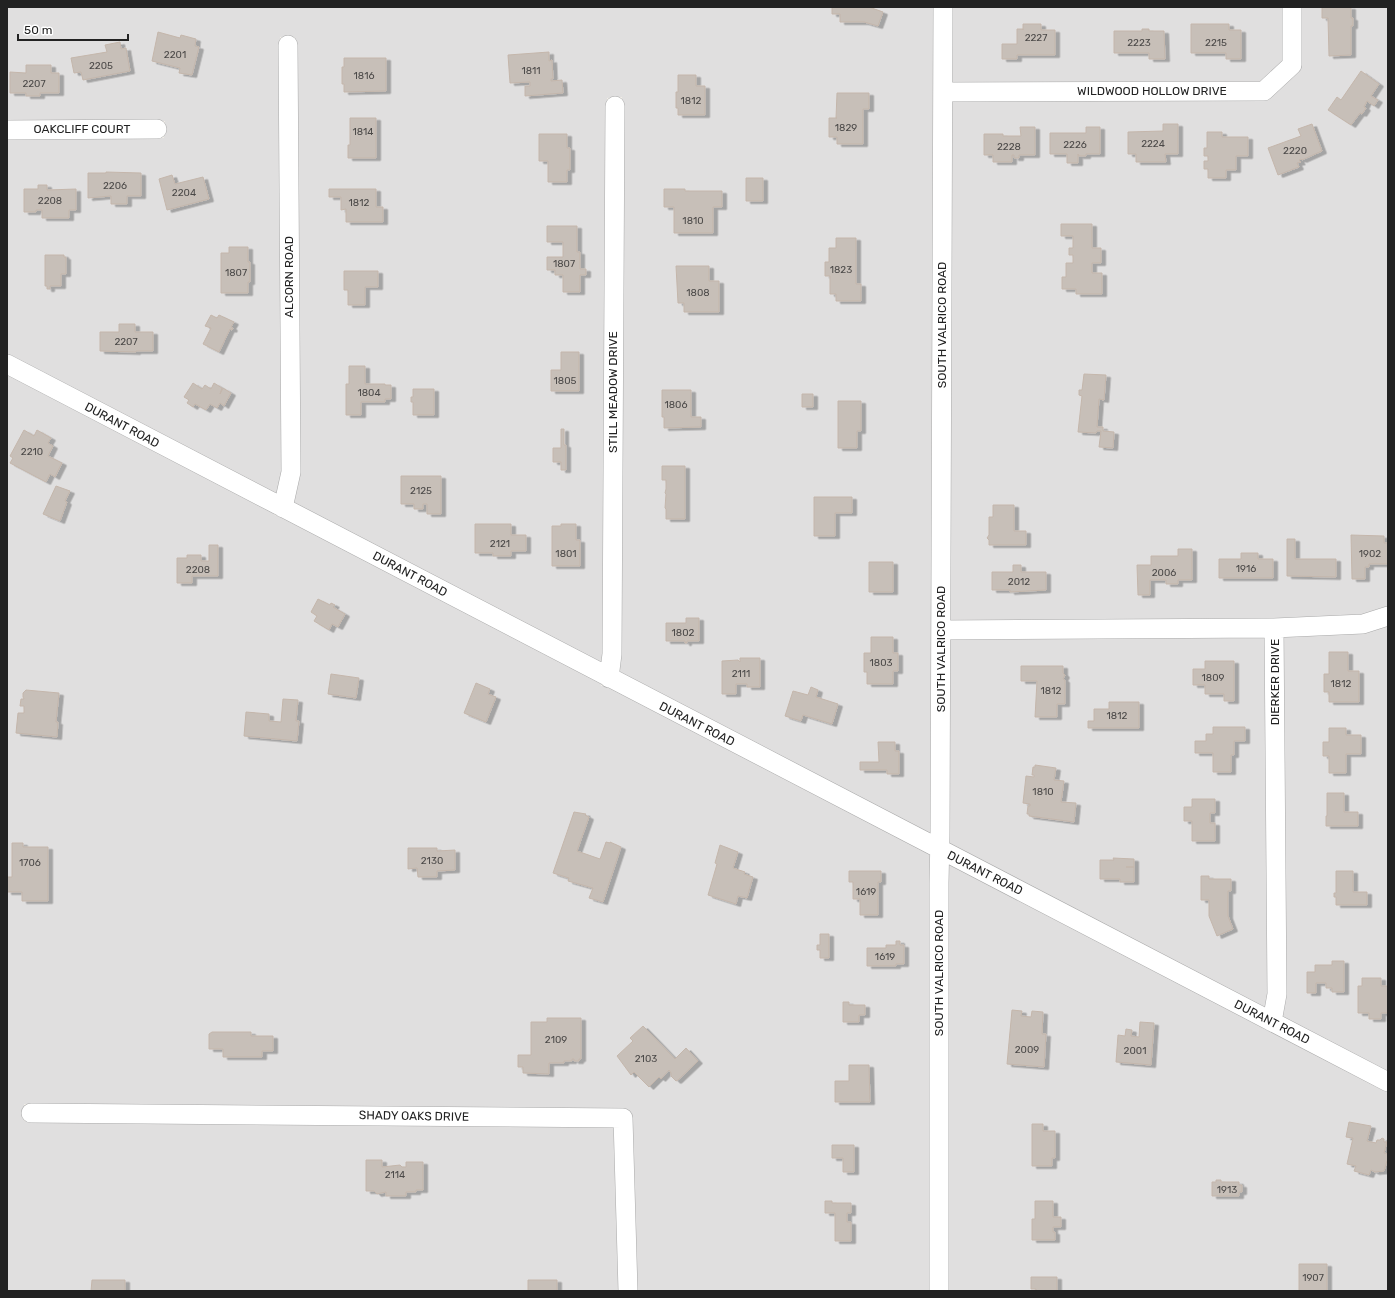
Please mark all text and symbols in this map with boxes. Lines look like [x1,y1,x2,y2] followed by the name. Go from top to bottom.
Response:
[18,16,128,42] scale bar
[24,23,52,37] text: 50 m
[1025,32,1047,44] house number: 2227
[1127,37,1151,49] house number: 2223
[1205,37,1227,49] house number: 2215
[164,49,186,61] house number: 2201
[89,60,113,72] house number: 2205
[521,65,541,77] house number: 1811
[354,70,374,82] house number: 1816
[22,78,46,90] house number: 2207
[1077,84,1227,98] street label: WILDWOOD HOLLOW DRIVE
[681,95,702,107] house number: 1812
[34,122,130,136] street label: OAKCLIFF COURT
[835,122,857,134] house number: 1829
[352,126,374,138] house number: 1814
[1141,138,1165,150] house number: 2224
[1063,139,1087,151] house number: 2226
[997,141,1021,153] house number: 2228
[1283,145,1307,157] house number: 2220
[103,180,127,192] house number: 2206
[172,187,196,199] house number: 2204
[38,195,62,207] house number: 2208
[349,197,370,209] house number: 1812
[682,215,704,227] house number: 1810
[282,236,296,318] street label: ALCORN ROAD
[553,258,575,270] house number: 1807
[935,262,949,388] street label: SOUTH VALRICO ROAD
[830,264,852,276] house number: 1823
[225,267,247,279] house number: 1807
[686,287,710,299] house number: 1808
[606,331,620,453] street label: STILL MEADOW DRIVE
[114,336,138,348] house number: 2207
[554,375,577,387] house number: 1805
[357,387,381,399] house number: 1804
[82,399,162,451] street label: DURANT ROAD
[664,399,688,411] house number: 1806
[21,446,43,458] house number: 2210
[410,485,432,497] house number: 2125
[490,538,510,550] house number: 2121
[370,548,450,600] street label: DURANT ROAD
[555,548,577,560] house number: 1801
[1359,548,1381,560] house number: 1902
[1236,563,1256,575] house number: 1916
[186,564,210,576] house number: 2208
[1152,567,1176,579] house number: 2006
[1008,576,1030,588] house number: 2012
[934,586,948,712] street label: SOUTH VALRICO ROAD
[672,627,695,639] house number: 1802
[1268,639,1282,725] street label: DIERKER DRIVE
[870,657,893,669] house number: 1803
[732,668,750,680] house number: 2111
[1202,672,1225,684] house number: 1809
[1331,678,1352,690] house number: 1812
[1041,685,1062,697] house number: 1812
[657,699,737,749] street label: DURANT ROAD
[1107,710,1128,722] house number: 1812
[1032,786,1054,798] house number: 1810
[945,848,1025,898] street label: DURANT ROAD
[421,855,443,867] house number: 2130
[19,857,41,869] house number: 1706
[856,886,876,898] house number: 1619
[932,910,946,1036] street label: SOUTH VALRICO ROAD
[875,951,895,963] house number: 1619
[1232,997,1312,1047] street label: DURANT ROAD
[545,1034,567,1046] house number: 2109
[1015,1044,1039,1056] house number: 2009
[1124,1045,1146,1057] house number: 2001
[635,1053,657,1065] house number: 2103
[359,1108,469,1124] street label: SHADY OAKS DRIVE
[385,1169,405,1181] house number: 2114
[1217,1184,1237,1196] house number: 1913
[1302,1272,1324,1284] house number: 1907

